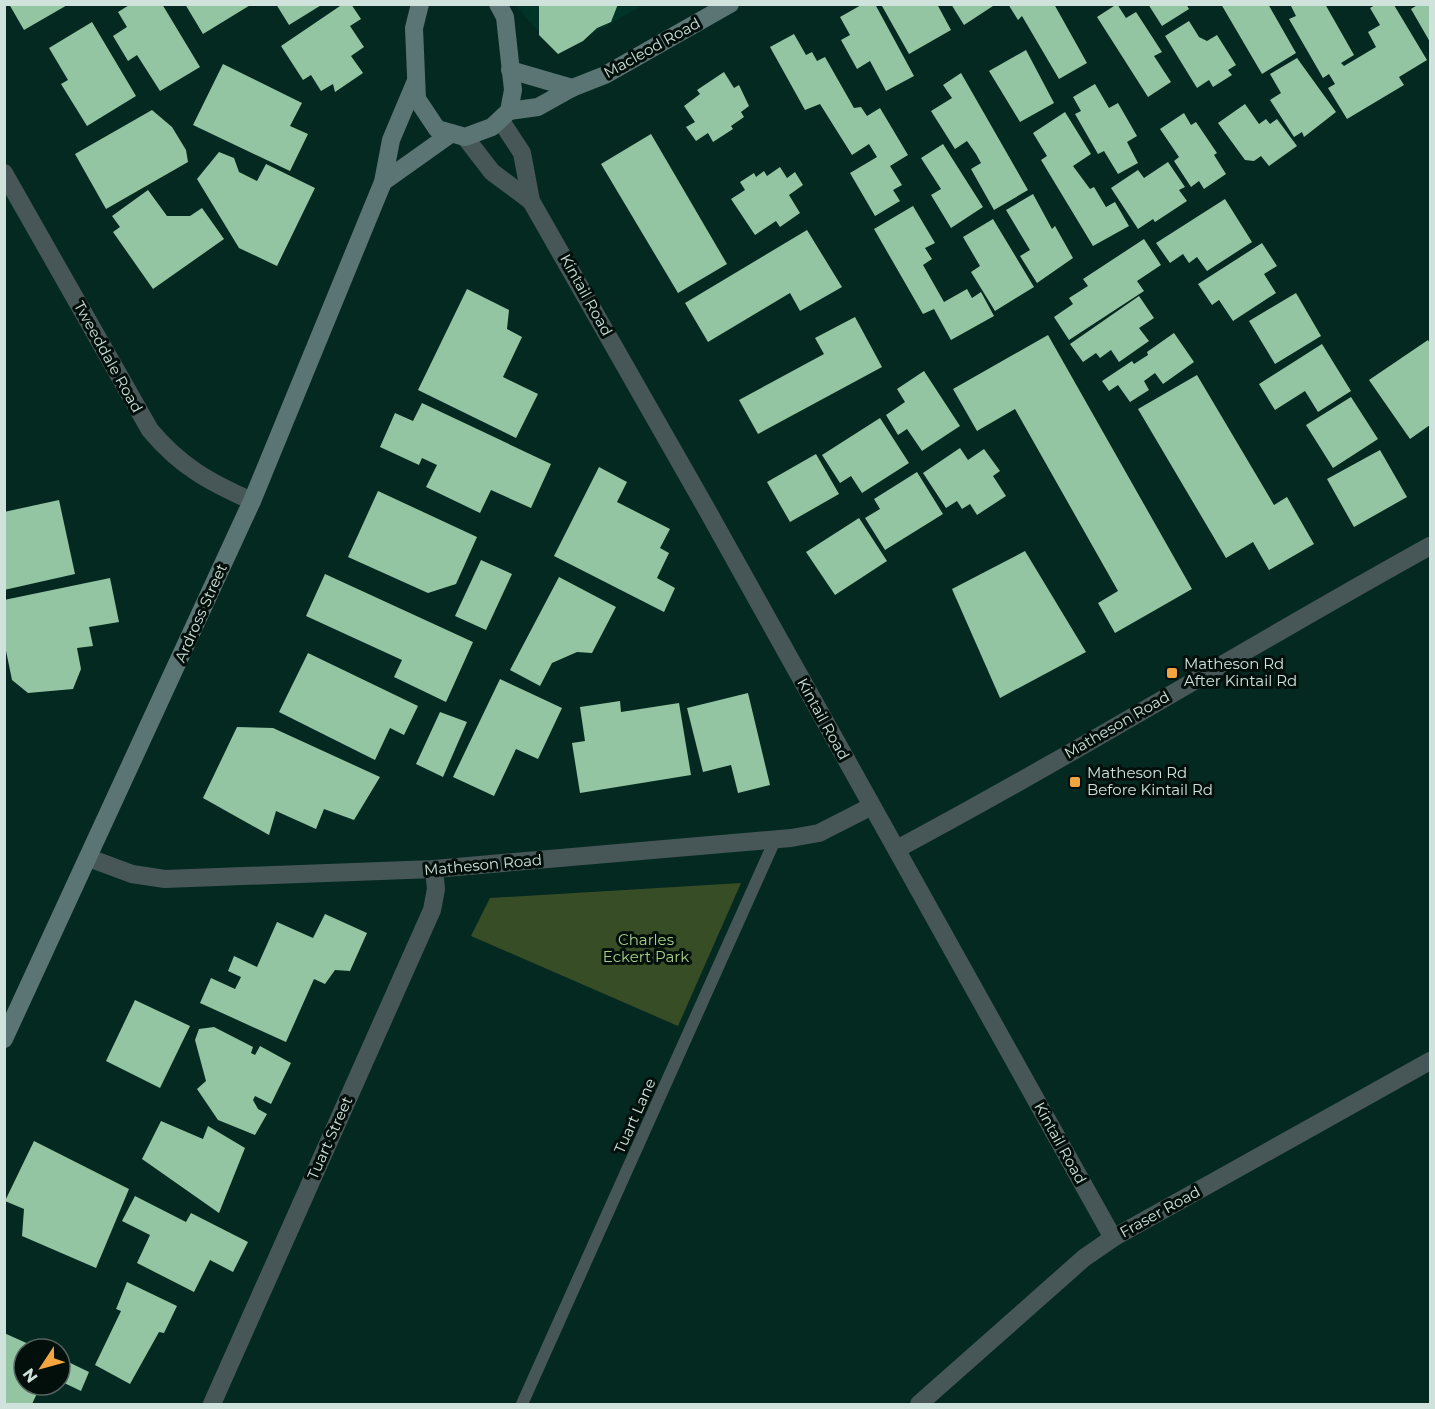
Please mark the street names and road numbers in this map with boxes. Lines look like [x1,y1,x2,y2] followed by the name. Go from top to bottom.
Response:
[600,13,703,82] street label: Macleod Road
[556,250,617,339] street label: Kintail Road
[70,298,147,416] street label: Tweeddale Road
[170,561,231,665] street label: Ardross Street
[793,674,854,763] street label: Kintail Road
[1061,687,1173,762] street label: Matheson Road
[423,850,543,879] street label: Matheson Road
[609,1075,660,1156] street label: Tuart Lane
[303,1093,356,1182] street label: Tuart Street
[1030,1098,1091,1187] street label: Kintail Road
[1116,1182,1203,1241] street label: Fraser Road

